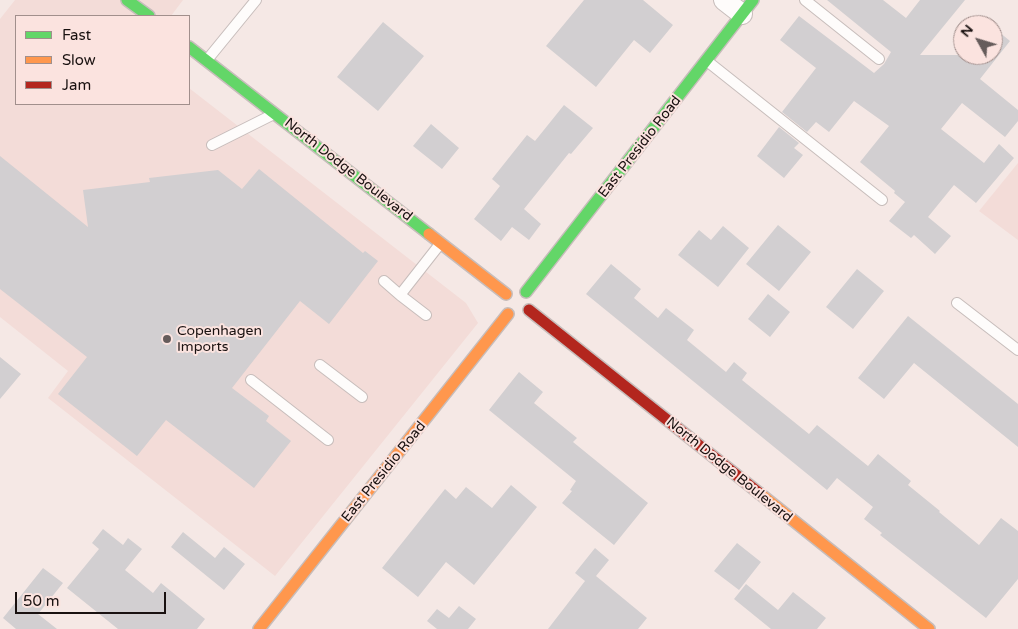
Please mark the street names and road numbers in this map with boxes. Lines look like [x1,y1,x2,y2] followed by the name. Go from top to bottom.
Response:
[595,93,685,201] street label: East Presidio Road
[281,115,415,225] street label: North Dodge Boulevard
[662,414,796,526] street label: North Dodge Boulevard
[338,418,430,526] street label: East Presidio Road

